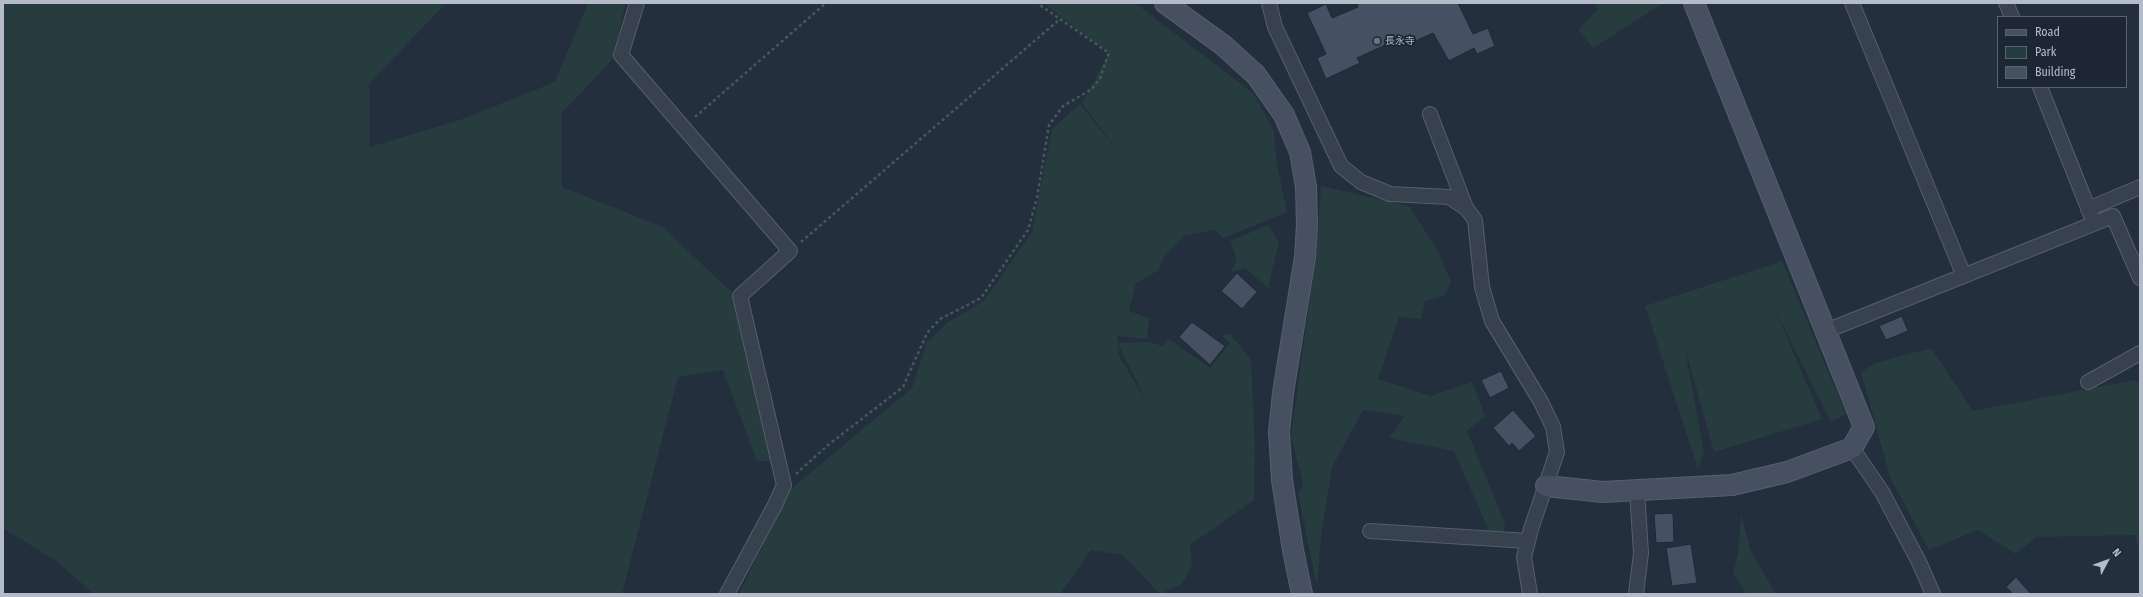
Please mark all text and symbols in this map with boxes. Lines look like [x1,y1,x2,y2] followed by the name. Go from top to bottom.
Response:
[1997,16,2127,88] legend
[2035,25,2060,39] text: Road
[1385,35,1415,47] place label: 長永寺
[1372,36,1382,46] marker: 長永寺
[2035,45,2056,59] text: Park
[2035,65,2075,79] text: Building
[2087,541,2127,581] north arrow
[2109,546,2124,560] text: N

